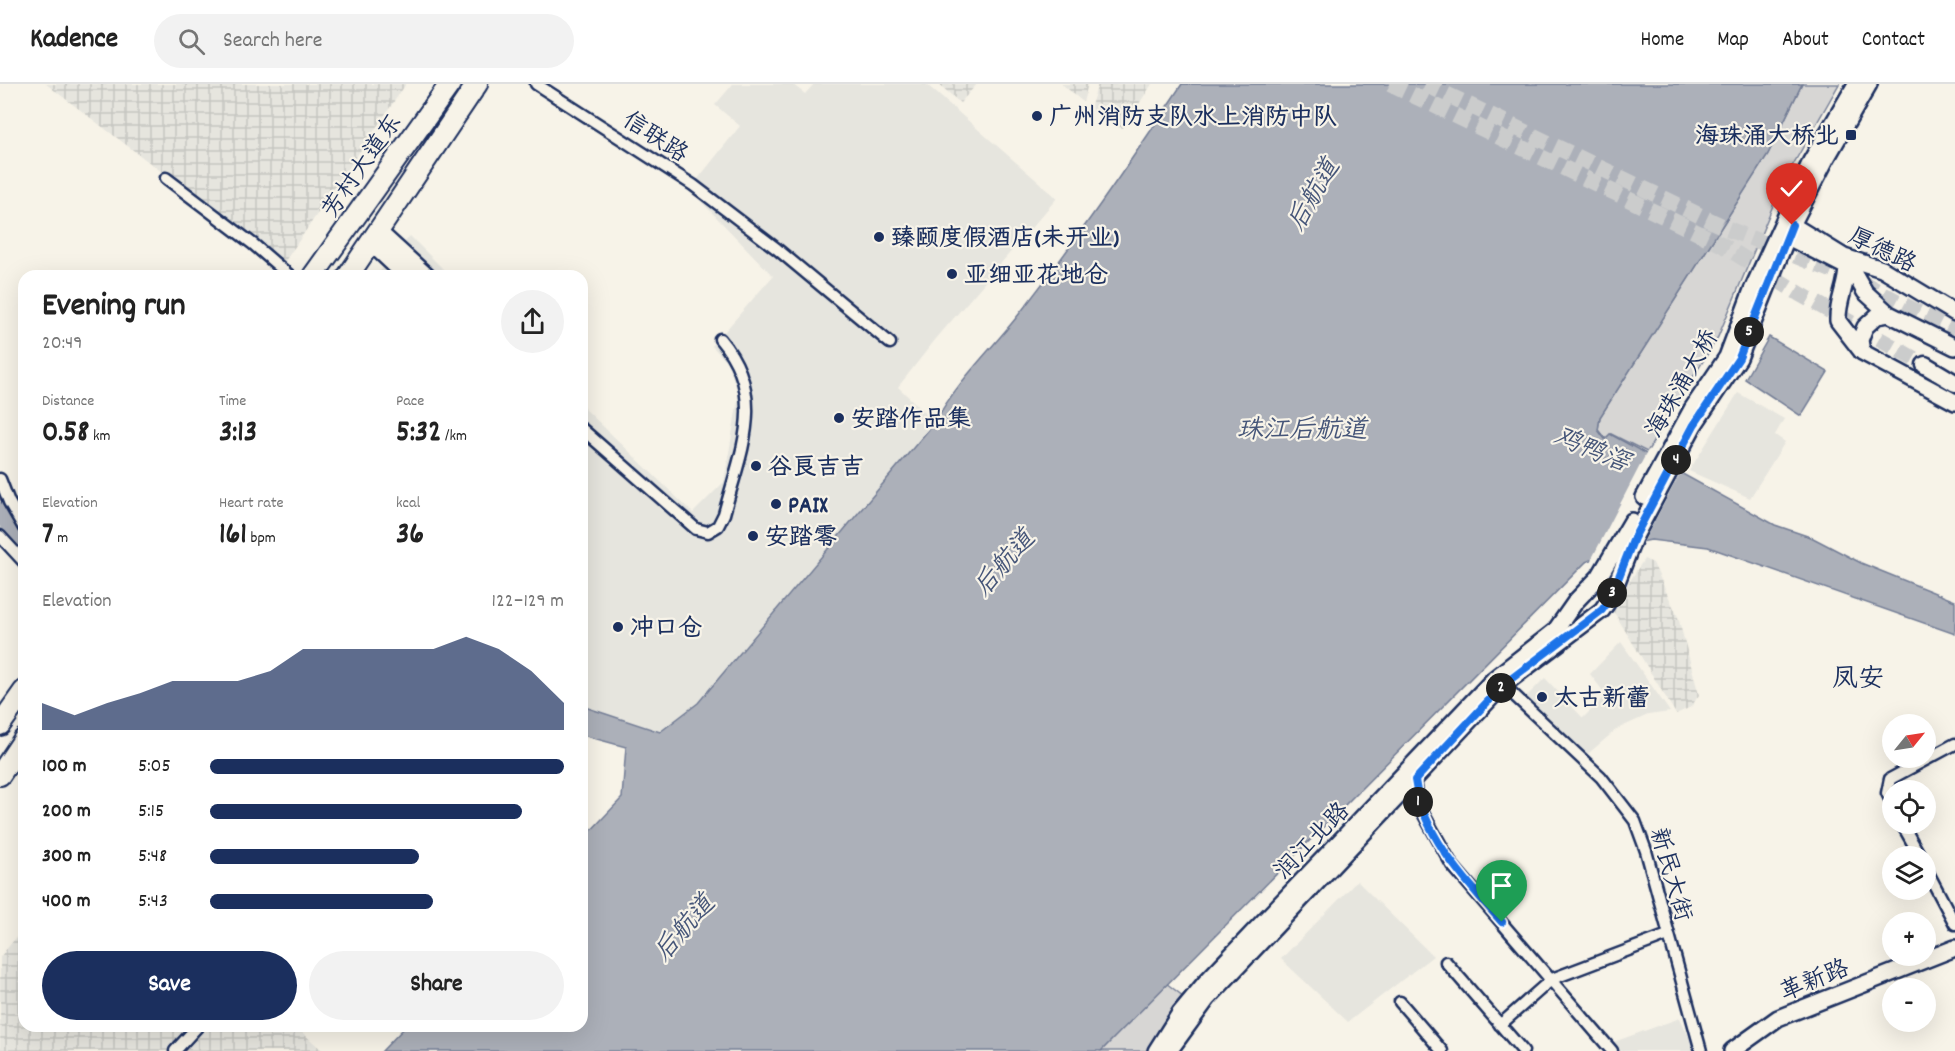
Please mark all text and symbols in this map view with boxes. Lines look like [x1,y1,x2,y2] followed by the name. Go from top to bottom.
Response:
[154,14,574,68] search box
[30,21,118,61] text: Kadence
[175,25,208,58] icon: search
[223,26,322,57] text: Search here
[1640,26,1684,56] text: Home
[1717,26,1749,56] text: Map
[1782,26,1829,56] text: About
[1862,26,1925,56] text: Contact
[1049,102,1337,136] place label: 广州消防支队水上消防中队
[615,105,694,172] street label: 信联路
[315,108,412,226] street label: 芳村大道东
[1030,109,1044,123] marker: 广州消防支队水上消防中队
[1695,121,1839,155] place label: 海珠涌大桥北
[1844,128,1858,142] marker: 海珠涌大桥北
[1280,151,1352,239] water label: 后航道
[1766,163,1817,225] pin
[1775,172,1808,205] icon: check
[1842,221,1921,283] street label: 厚德路
[891,223,1119,257] place label: 臻颐度假酒店(未开业)
[872,230,886,244] marker: 臻颐度假酒店(未开业)
[964,260,1108,294] place label: 亚细亚花地仓
[945,267,959,281] marker: 亚细亚花地仓
[42,284,186,331] text: Evening run
[501,290,564,353] button: share
[1734,317,1764,347] pin: 5
[1745,320,1753,343] text: 5
[1639,324,1728,445] street label: 海珠涌大桥
[42,330,82,358] text: 20:49
[42,390,94,413] text: Distance
[219,390,246,413] text: Time
[396,390,424,413] text: Pace
[851,404,971,438] place label: 安踏作品集
[832,411,846,425] marker: 安踏作品集
[42,413,89,456] text: 0.58
[219,413,257,456] text: 3:13
[396,413,441,456] text: 5:32
[1237,413,1369,450] water label: 珠江后航道
[1547,419,1637,485] water label: 鸡鸭滘
[89,425,110,448] text: km
[441,425,467,448] text: /km
[1661,445,1691,475] pin: 4
[1673,448,1679,471] text: 4
[768,452,864,486] place label: 谷良吉吉
[749,459,763,473] marker: 谷良吉吉
[788,490,828,524] place label: PAIX
[42,492,98,515] text: Elevation
[219,492,284,515] text: Heart rate
[396,492,420,515] text: kcal
[769,497,783,511] marker: PAIX
[42,515,54,558] text: 7
[219,515,247,558] text: 161
[396,515,424,558] text: 36
[966,521,1046,606] water label: 后航道
[765,522,837,556] place label: 安踏零
[54,527,68,550] text: m
[247,527,276,550] text: bpm
[746,529,760,543] marker: 安踏零
[1597,578,1627,608] pin: 3
[1608,581,1616,604] text: 3
[42,588,112,616] text: Elevation
[492,588,564,616] text: 122–129 m
[630,613,702,647] place label: 冲口仓
[611,620,625,634] marker: 冲口仓
[1832,662,1884,699] district label: 凤安
[1486,673,1516,703] pin: 2
[1498,676,1505,699] text: 2
[1554,683,1650,717] place label: 太古新蕾
[1535,690,1549,704] marker: 太古新蕾
[1882,714,1936,768] north arrow
[1882,714,1936,1032] map controls
[42,753,87,781] text: 100 m
[138,753,171,781] text: 5:05
[1882,780,1936,834] button: locate
[1403,787,1433,817] pin: 1
[1416,790,1420,813] text: 1
[1268,796,1359,888] street label: 润江北路
[42,798,91,826] text: 200 m
[138,798,164,826] text: 5:15
[1640,824,1699,926] street label: 新民大街
[42,843,91,871] text: 300 m
[138,843,167,871] text: 5:48
[1882,846,1936,900] button: layers
[1476,860,1527,922] pin
[1485,869,1518,902] icon: arrive
[646,886,726,971] water label: 后航道
[42,888,90,916] text: 400 m
[138,888,168,916] text: 5:43
[1882,912,1936,966] button: +
[42,951,297,1020] button: Save
[309,951,564,1020] button: Share
[1775,953,1855,1011] street label: 革新路
[1882,978,1936,1032] button: −

